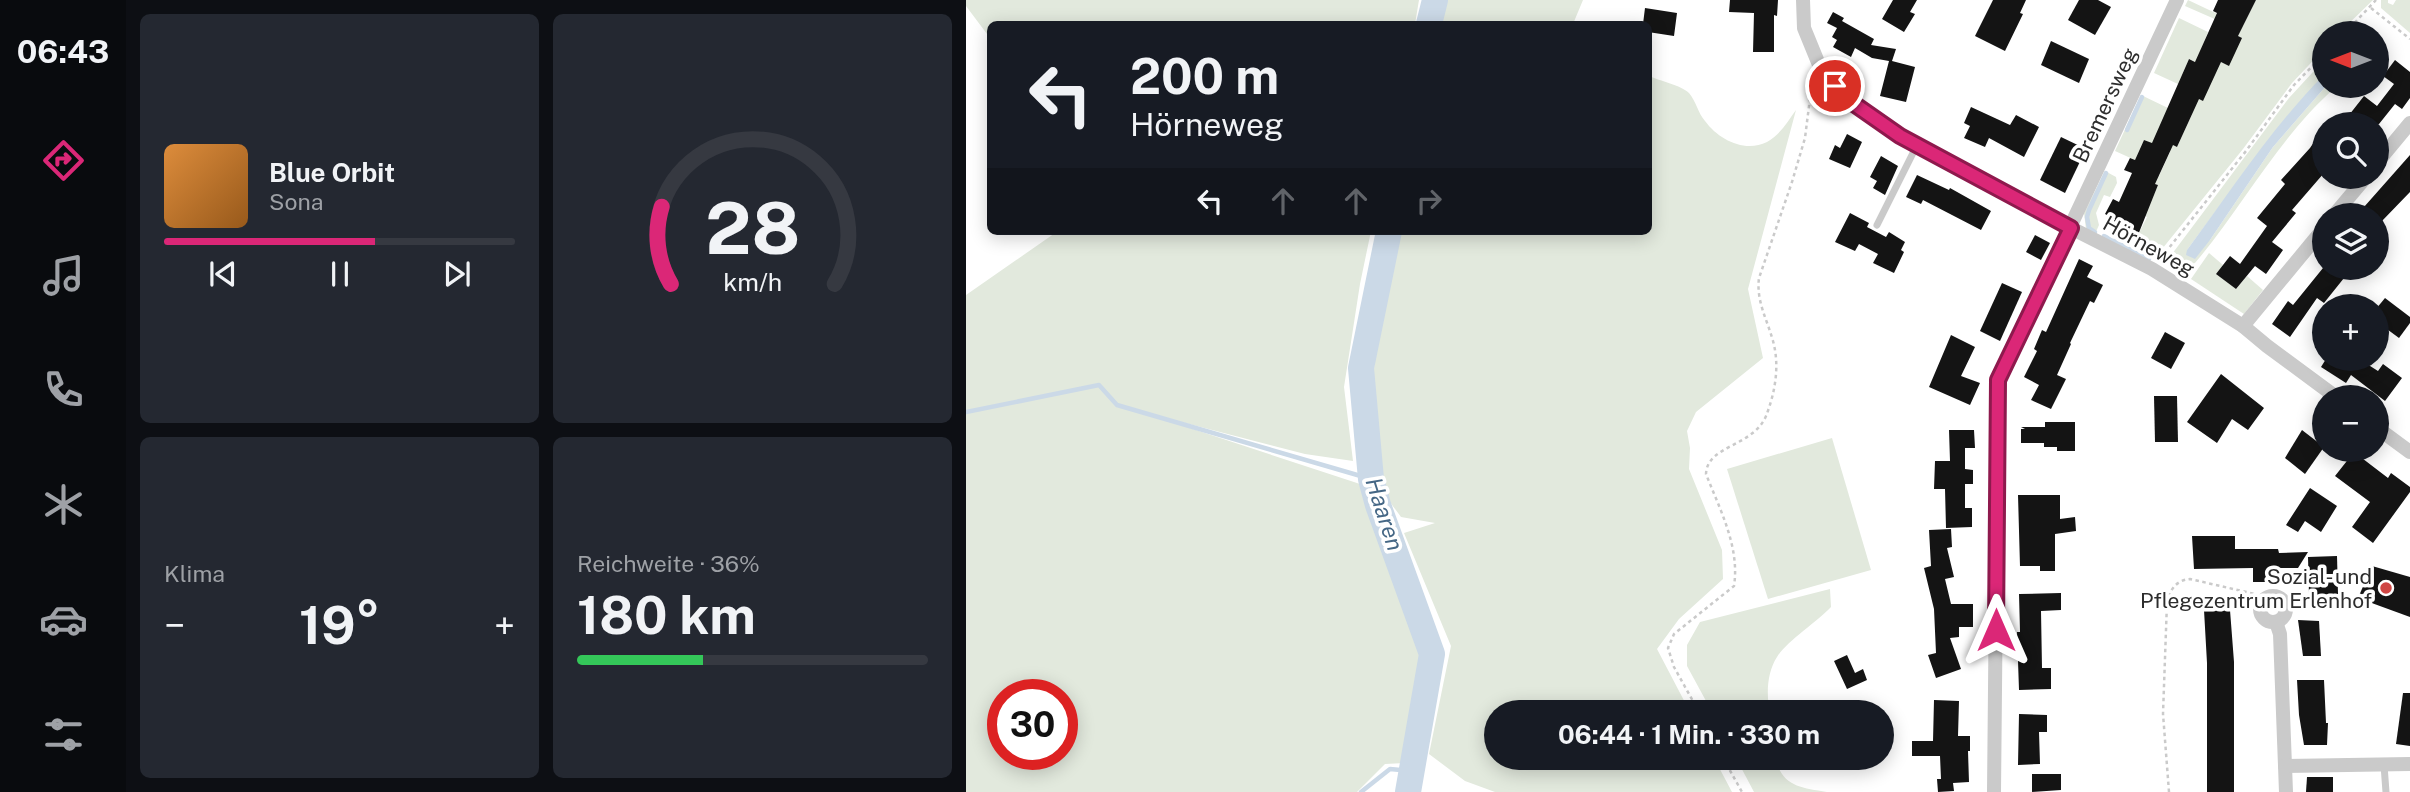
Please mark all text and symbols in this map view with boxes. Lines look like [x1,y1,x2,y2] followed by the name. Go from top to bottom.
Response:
[2312,21,2389,98] north arrow
[2312,21,2389,462] map controls
[17,33,109,70] text: 06:43
[2067,44,2143,166] street label: Bremersweg
[1130,47,1279,105] text: 200 m
[1015,49,1106,140] icon: left
[1805,56,1865,116] pin
[1816,67,1854,105] icon: arrive
[1130,106,1284,143] text: Hörneweg
[2312,112,2389,189] button: search
[39,136,88,185] icon: directions
[269,157,395,188] text: Blue Orbit
[1191,182,1229,220] icon: left
[1264,182,1302,220] icon: ahead
[1337,182,1375,220] icon: ahead
[1410,182,1448,220] icon: right
[705,186,800,271] text: 28
[269,188,323,215] text: Sona
[2312,203,2389,280] button: layers
[2099,211,2199,281] street label: Hörneweg
[39,251,88,300] icon: music
[204,255,242,293] icon: previous
[321,255,359,293] icon: pause
[438,255,476,293] icon: next
[723,267,782,297] text: km/h
[2312,294,2389,371] button: +
[39,365,88,414] icon: phone
[2312,385,2389,462] button: −
[1361,474,1409,554] water label: Haaren
[39,480,88,529] icon: climate
[577,550,760,577] text: Reichweite · 36%
[164,560,225,587] text: Klima
[2140,564,2372,613] place label: Sozial- und Pflegezentrum Erlenhof
[2378,580,2394,596] marker: Sozial- und Pflegezentrum Erlenhof
[577,585,756,646] text: 180 km
[1959,593,2033,667] position arrow
[39,595,88,644] icon: car
[299,595,380,656] text: 19°
[164,603,185,648] text: −
[494,603,515,648] text: +
[987,679,1078,770] speed limit sign: 30
[39,710,88,759] icon: filters
[1558,719,1820,750] text: 06:44 · 1 Min. · 330 m

